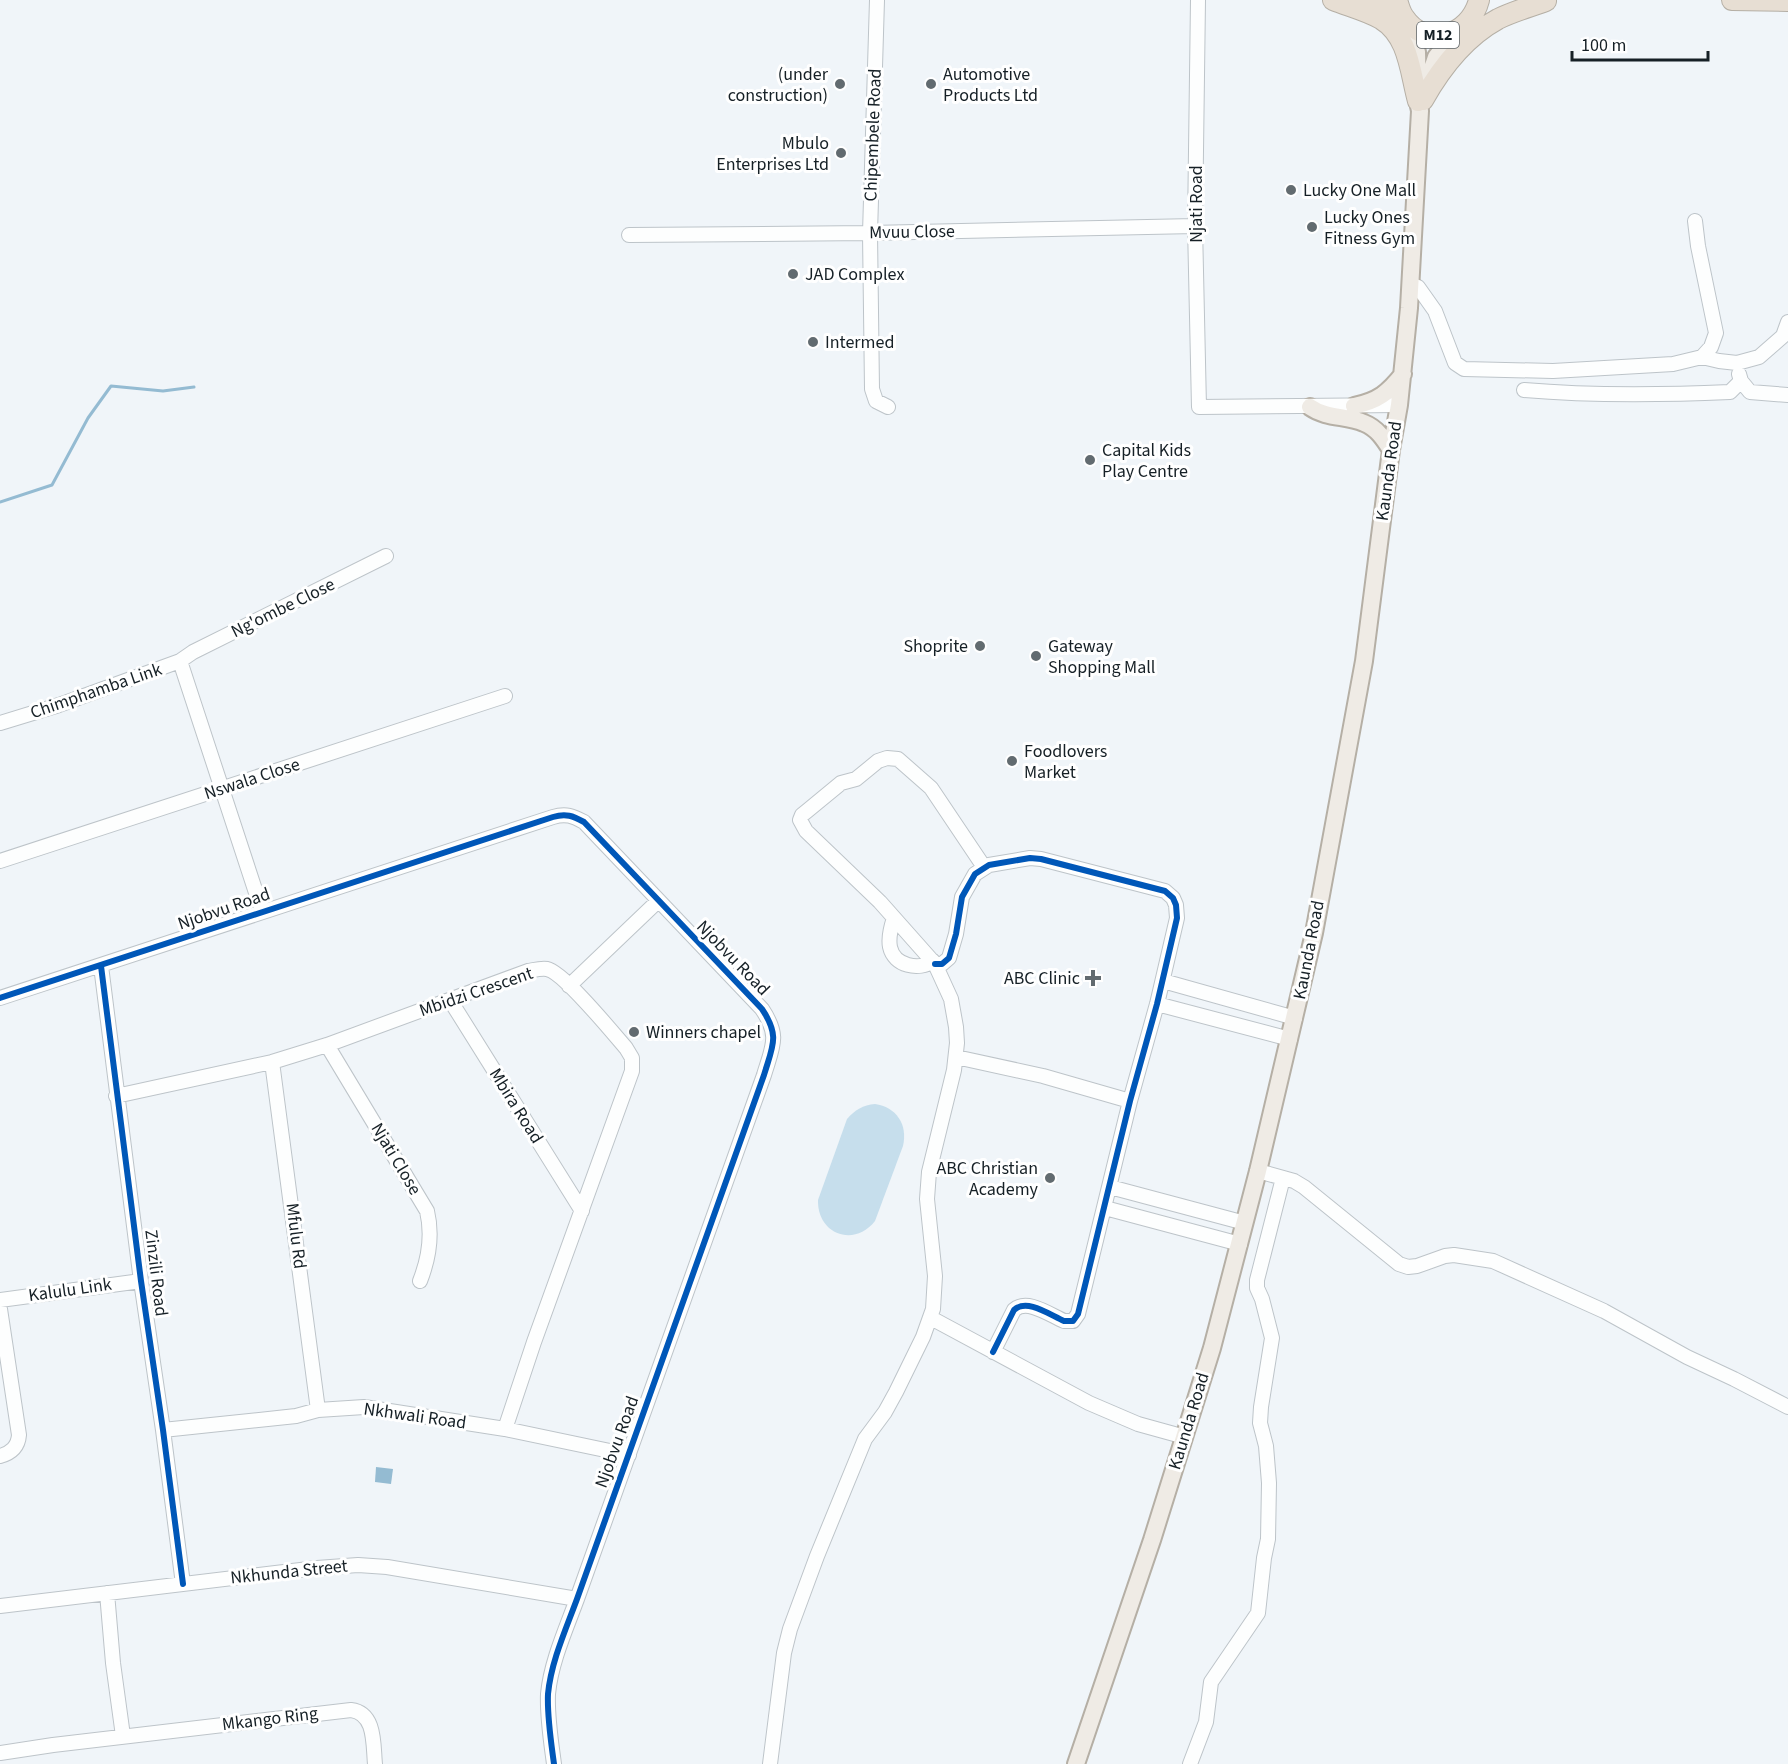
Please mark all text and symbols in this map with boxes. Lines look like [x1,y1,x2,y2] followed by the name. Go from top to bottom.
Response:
[1417,22,1459,48] road number: M12
[1572,24,1708,62] scale bar
[1581,33,1626,58] text: 100 m
[728,62,829,108] place label: (under construction)
[943,62,1038,108] place label: Automotive Products Ltd
[858,68,888,202] street label: Chipembele Road
[833,77,847,91] marker: (under construction)
[924,77,938,91] marker: Automotive Products Ltd
[716,131,829,177] place label: Mbulo Enterprises Ltd
[834,146,848,160] marker: Mbulo Enterprises Ltd
[1184,165,1209,243] street label: Njati Road
[1303,178,1416,203] place label: Lucky One Mall
[1284,183,1298,197] marker: Lucky One Mall
[1324,205,1415,251] place label: Lucky Ones Fitness Gym
[869,219,955,245] street label: Mvuu Close
[1305,220,1319,234] marker: Lucky Ones Fitness Gym
[805,262,904,287] place label: JAD Complex
[786,267,800,281] marker: JAD Complex
[825,330,894,355] place label: Intermed
[806,335,820,349] marker: Intermed
[1370,420,1408,522] street label: Kaunda Road
[1102,438,1191,484] place label: Capital Kids Play Centre
[1083,453,1097,467] marker: Capital Kids Play Centre
[227,572,339,644] street label: Ng'ombe Close
[903,634,968,659] place label: Shoprite
[1048,634,1155,680] place label: Gateway Shopping Mall
[973,639,987,653] marker: Shoprite
[1029,649,1043,663] marker: Gateway Shopping Mall
[27,657,165,725] street label: Chimphamba Link
[1024,739,1107,785] place label: Foodlovers Market
[201,752,303,806] street label: Nswala Close
[1005,754,1019,768] marker: Foodlovers Market
[174,882,274,936] street label: Njobvu Road
[1287,898,1331,1002] street label: Kaunda Road
[691,915,775,1001] street label: Njobvu Road
[416,961,536,1023] street label: Mbidzi Crescent
[1004,966,1080,991] place label: ABC Clinic
[1084,969,1102,987] marker: ABC Clinic
[646,1020,761,1045] place label: Winners chapel
[627,1025,641,1039] marker: Winners chapel
[483,1064,549,1148] street label: Mbira Road
[365,1118,427,1200] street label: Njati Close
[936,1156,1039,1202] place label: ABC Christian Academy
[1043,1171,1057,1185] marker: ABC Christian Academy
[280,1202,312,1270] street label: Mfulu Rd
[138,1228,174,1318] street label: Zinzili Road
[27,1272,113,1308] street label: Kalulu Link
[1162,1369,1216,1473] street label: Kaunda Road
[589,1393,645,1491] street label: Njobvu Road
[362,1396,468,1436] street label: Nkhwali Road
[229,1553,349,1591] street label: Nkhunda Street
[221,1701,319,1737] street label: Mkango Ring

